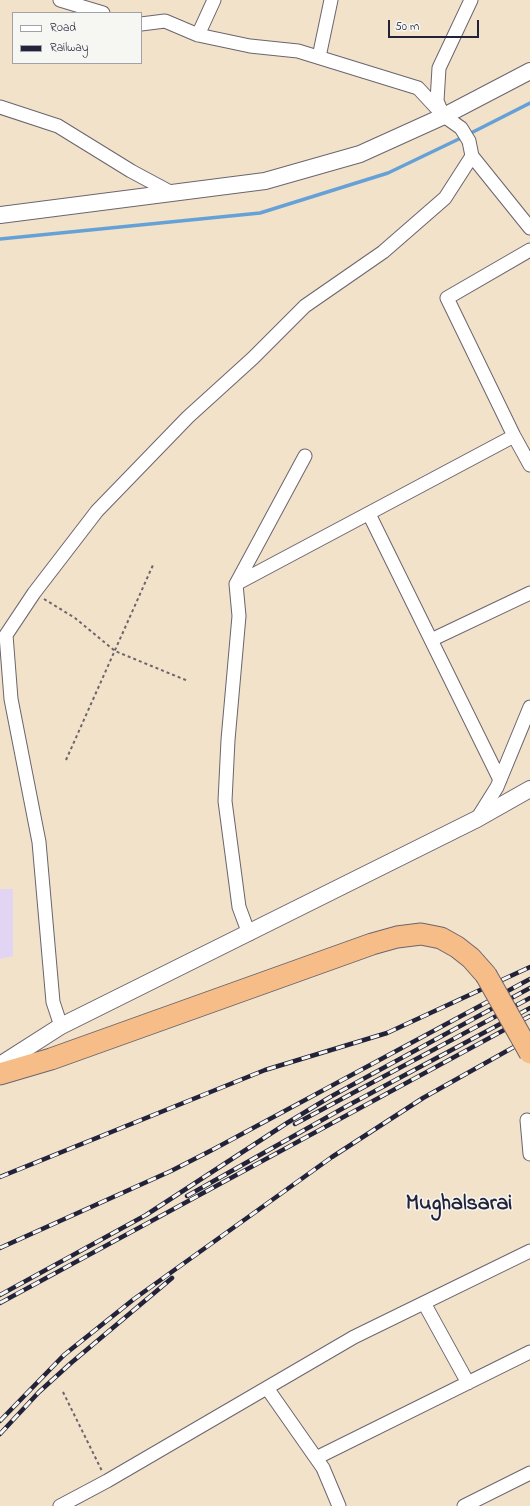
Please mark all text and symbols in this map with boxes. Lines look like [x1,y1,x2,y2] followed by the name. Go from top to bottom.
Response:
[12,12,142,64] legend
[390,12,481,38] scale bar
[395,18,419,36] text: 50 m
[50,19,76,37] text: Road
[50,39,88,57] text: Railway
[406,1192,512,1218] district label: Mughalsarai

